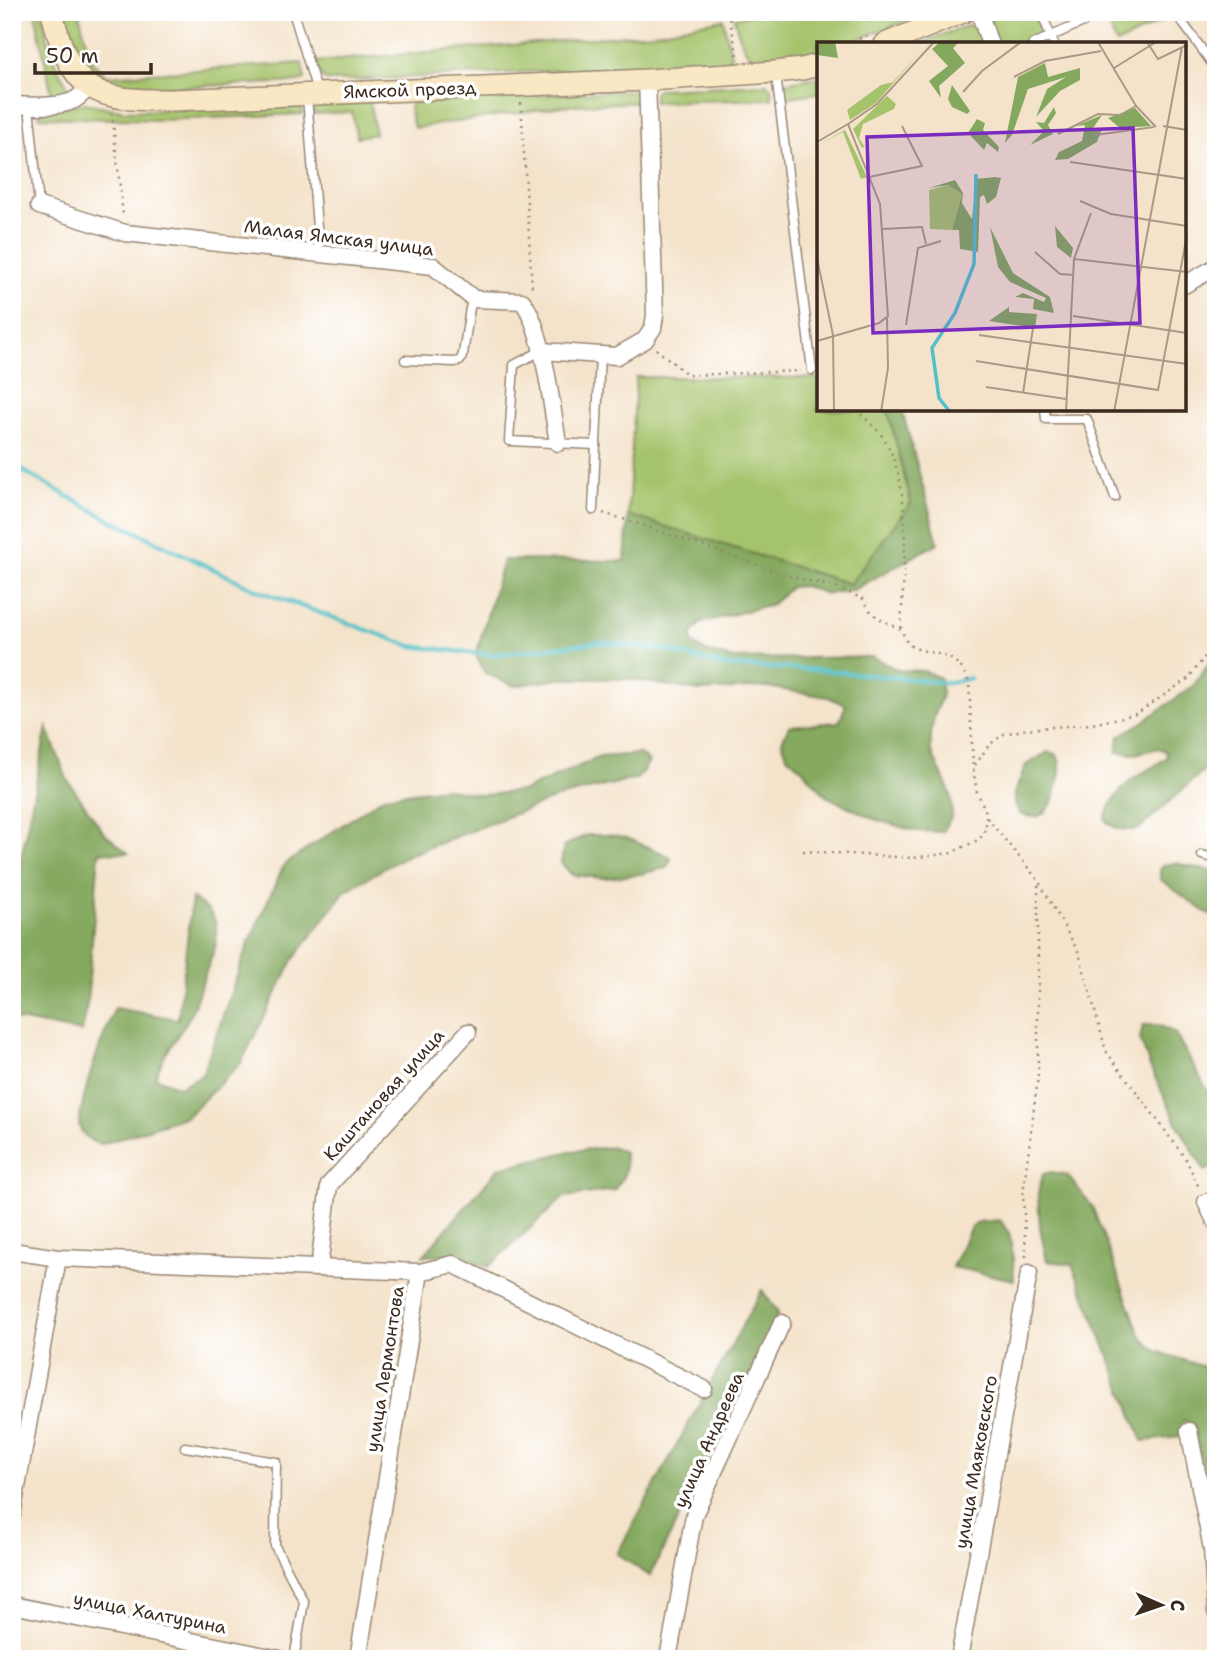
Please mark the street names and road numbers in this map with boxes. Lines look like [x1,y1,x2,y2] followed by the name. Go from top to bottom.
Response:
[343,76,478,104] street label: Ямской проезд
[243,214,435,262] street label: Малая Ямская улица
[318,1024,450,1166] street label: Каштановая улица
[360,1284,410,1454] street label: улица Лермонтова
[668,1368,750,1512] street label: улица Андреева
[949,1373,1003,1551] street label: улица Маяковского
[71,1586,229,1640] street label: улица Халтурина

